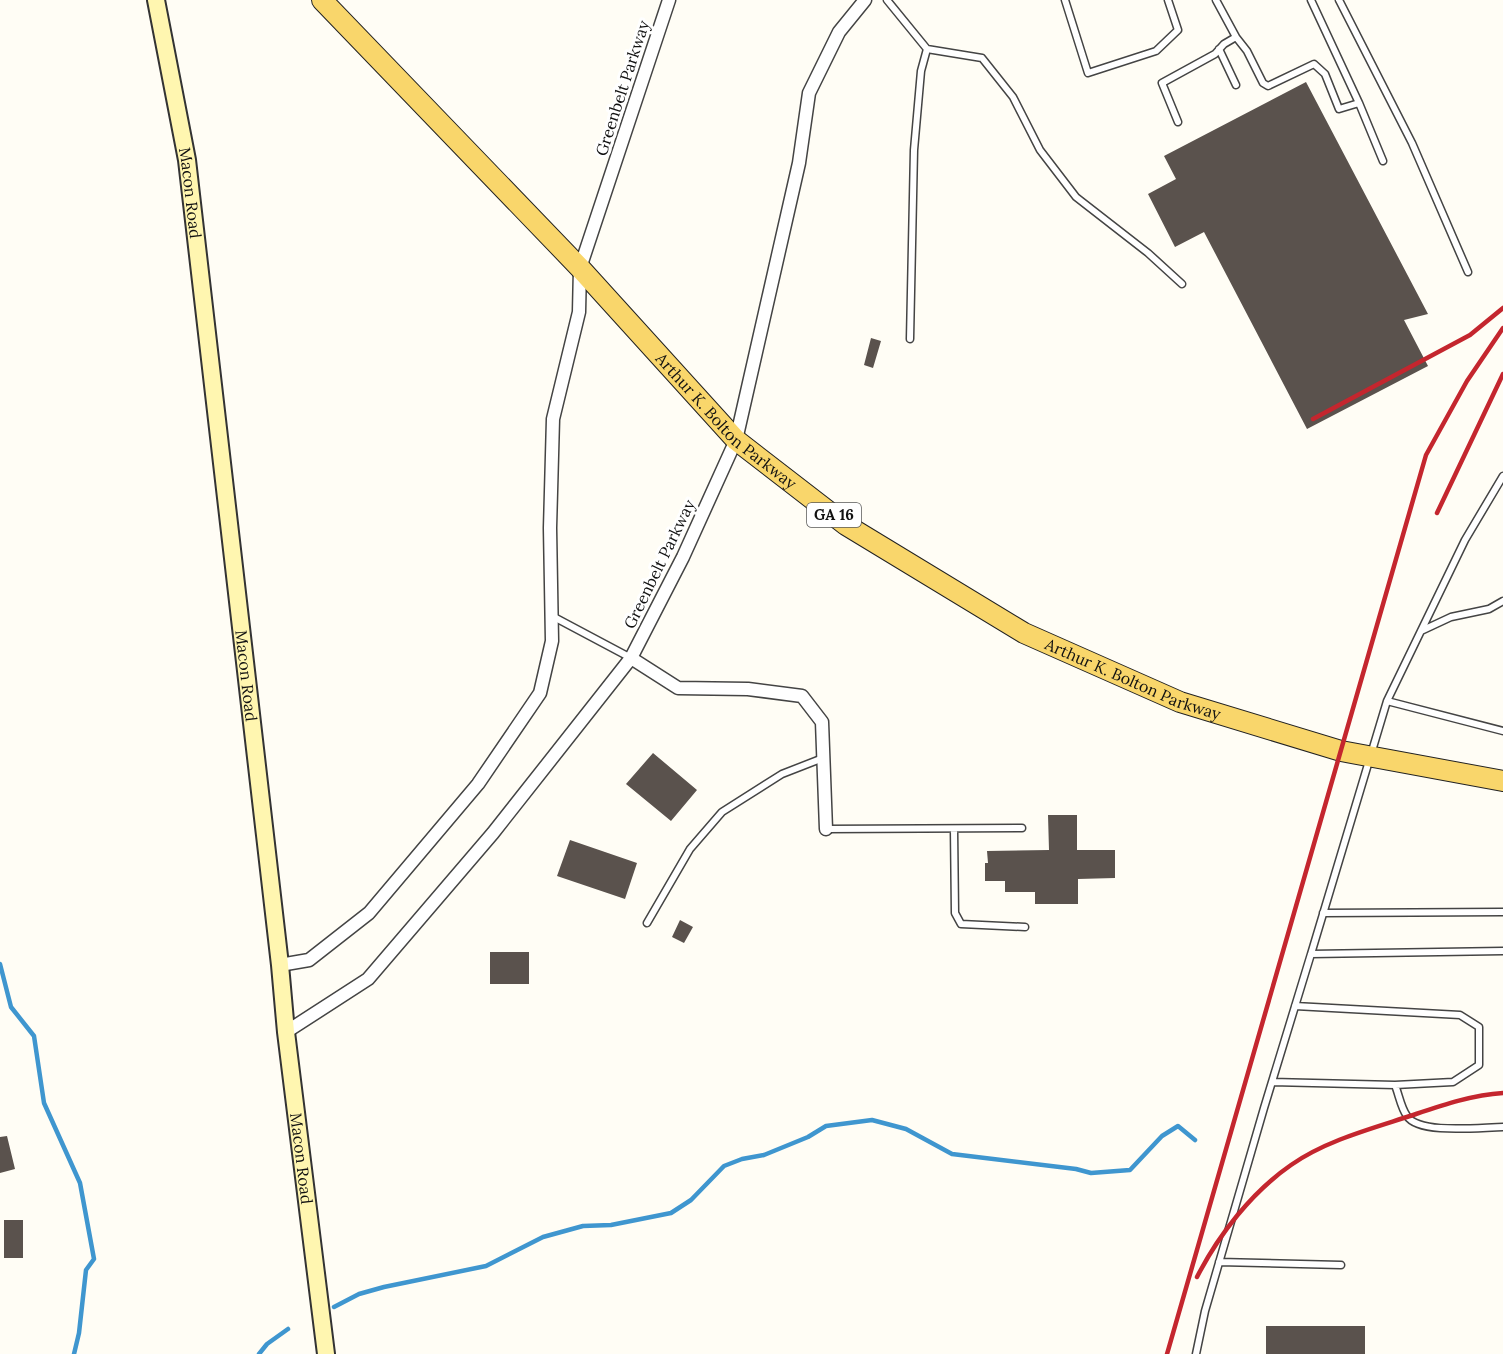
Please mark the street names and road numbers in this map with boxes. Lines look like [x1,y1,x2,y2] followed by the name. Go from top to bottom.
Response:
[591,17,653,158] street label: Greenbelt Parkway
[175,145,206,240] street label: Macon Road
[651,348,801,493] street label: Arthur K. Bolton Parkway
[619,496,699,632] street label: Greenbelt Parkway
[807,503,861,527] road number: GA 16
[231,629,262,723] street label: Macon Road
[1041,633,1224,724] street label: Arthur K. Bolton Parkway
[286,1112,317,1206] street label: Macon Road

